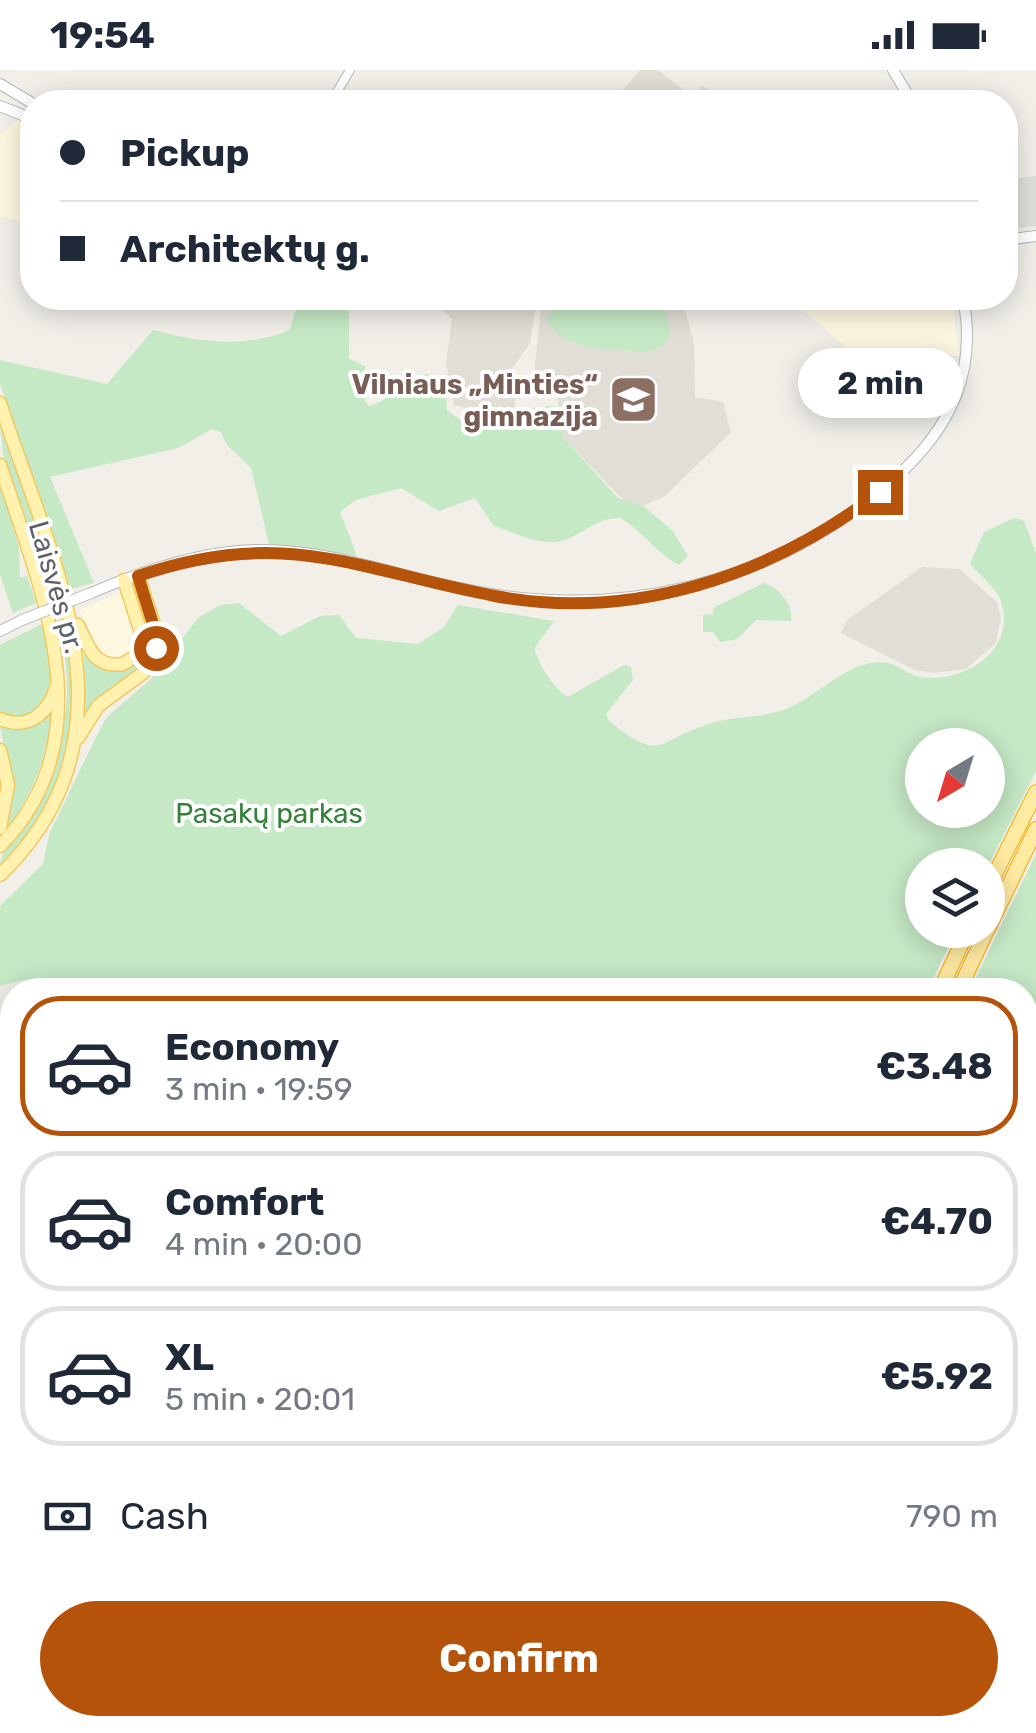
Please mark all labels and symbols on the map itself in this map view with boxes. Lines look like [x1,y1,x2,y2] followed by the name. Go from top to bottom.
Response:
[798,347,962,417] callout: 2 min
[351,368,598,433] place label: Vilniaus „Minties“ gimnazija
[607,374,659,426] school or university icon: Vilniaus „Minties“ gimnazija
[858,470,903,515] route end
[22,517,91,657] street label: Laisvės pr.
[134,626,179,671] route start
[905,728,1005,828] north arrow
[175,797,363,830] park label: Pasakų parkas

